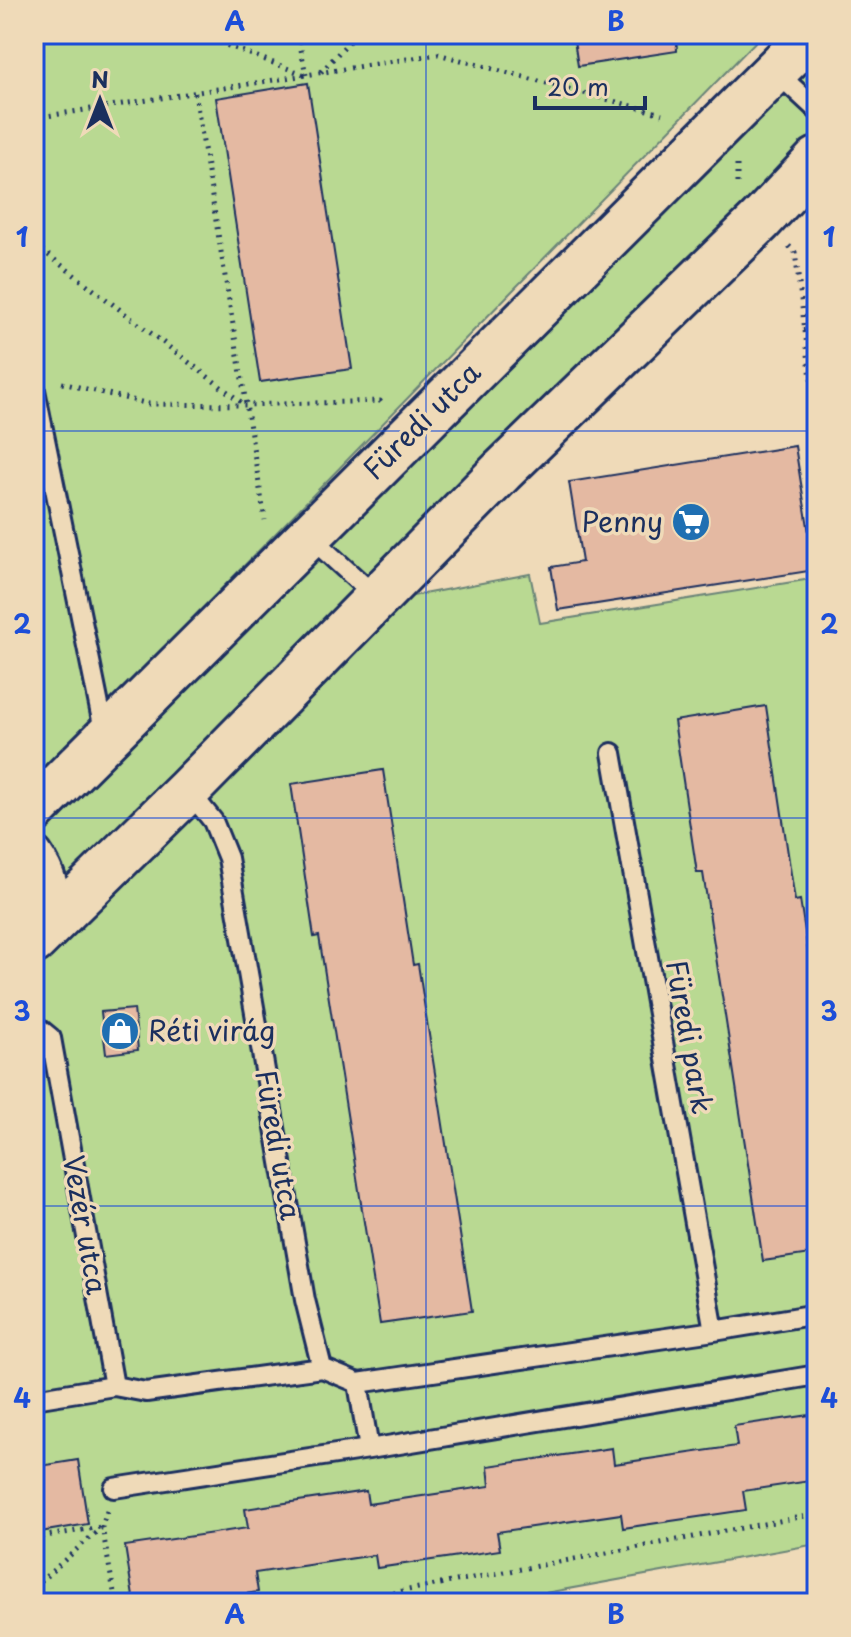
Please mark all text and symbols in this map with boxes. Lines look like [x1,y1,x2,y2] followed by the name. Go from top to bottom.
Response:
[225,1,245,40] text: A
[607,1,625,40] text: B
[60,60,140,140] north arrow
[535,60,645,110] scale bar
[91,62,109,95] text: N
[547,68,609,104] text: 20 m
[16,217,28,256] text: 1
[823,217,835,256] text: 1
[352,351,490,489] street label: Füredi utca
[582,499,663,542] place label: Penny
[670,501,712,543] supermarket icon: Penny
[13,604,31,643] text: 2
[820,604,838,643] text: 2
[656,956,725,1117] street label: Füredi park
[13,991,31,1030] text: 3
[820,991,838,1030] text: 3
[148,1008,275,1051] place label: Réti virág
[99,1010,141,1052] shop icon: Réti virág
[245,1066,314,1224] street label: Füredi utca
[53,1152,120,1298] street label: Vezér utca
[13,1378,31,1417] text: 4
[820,1378,838,1417] text: 4
[225,1594,245,1633] text: A
[607,1594,625,1633] text: B

